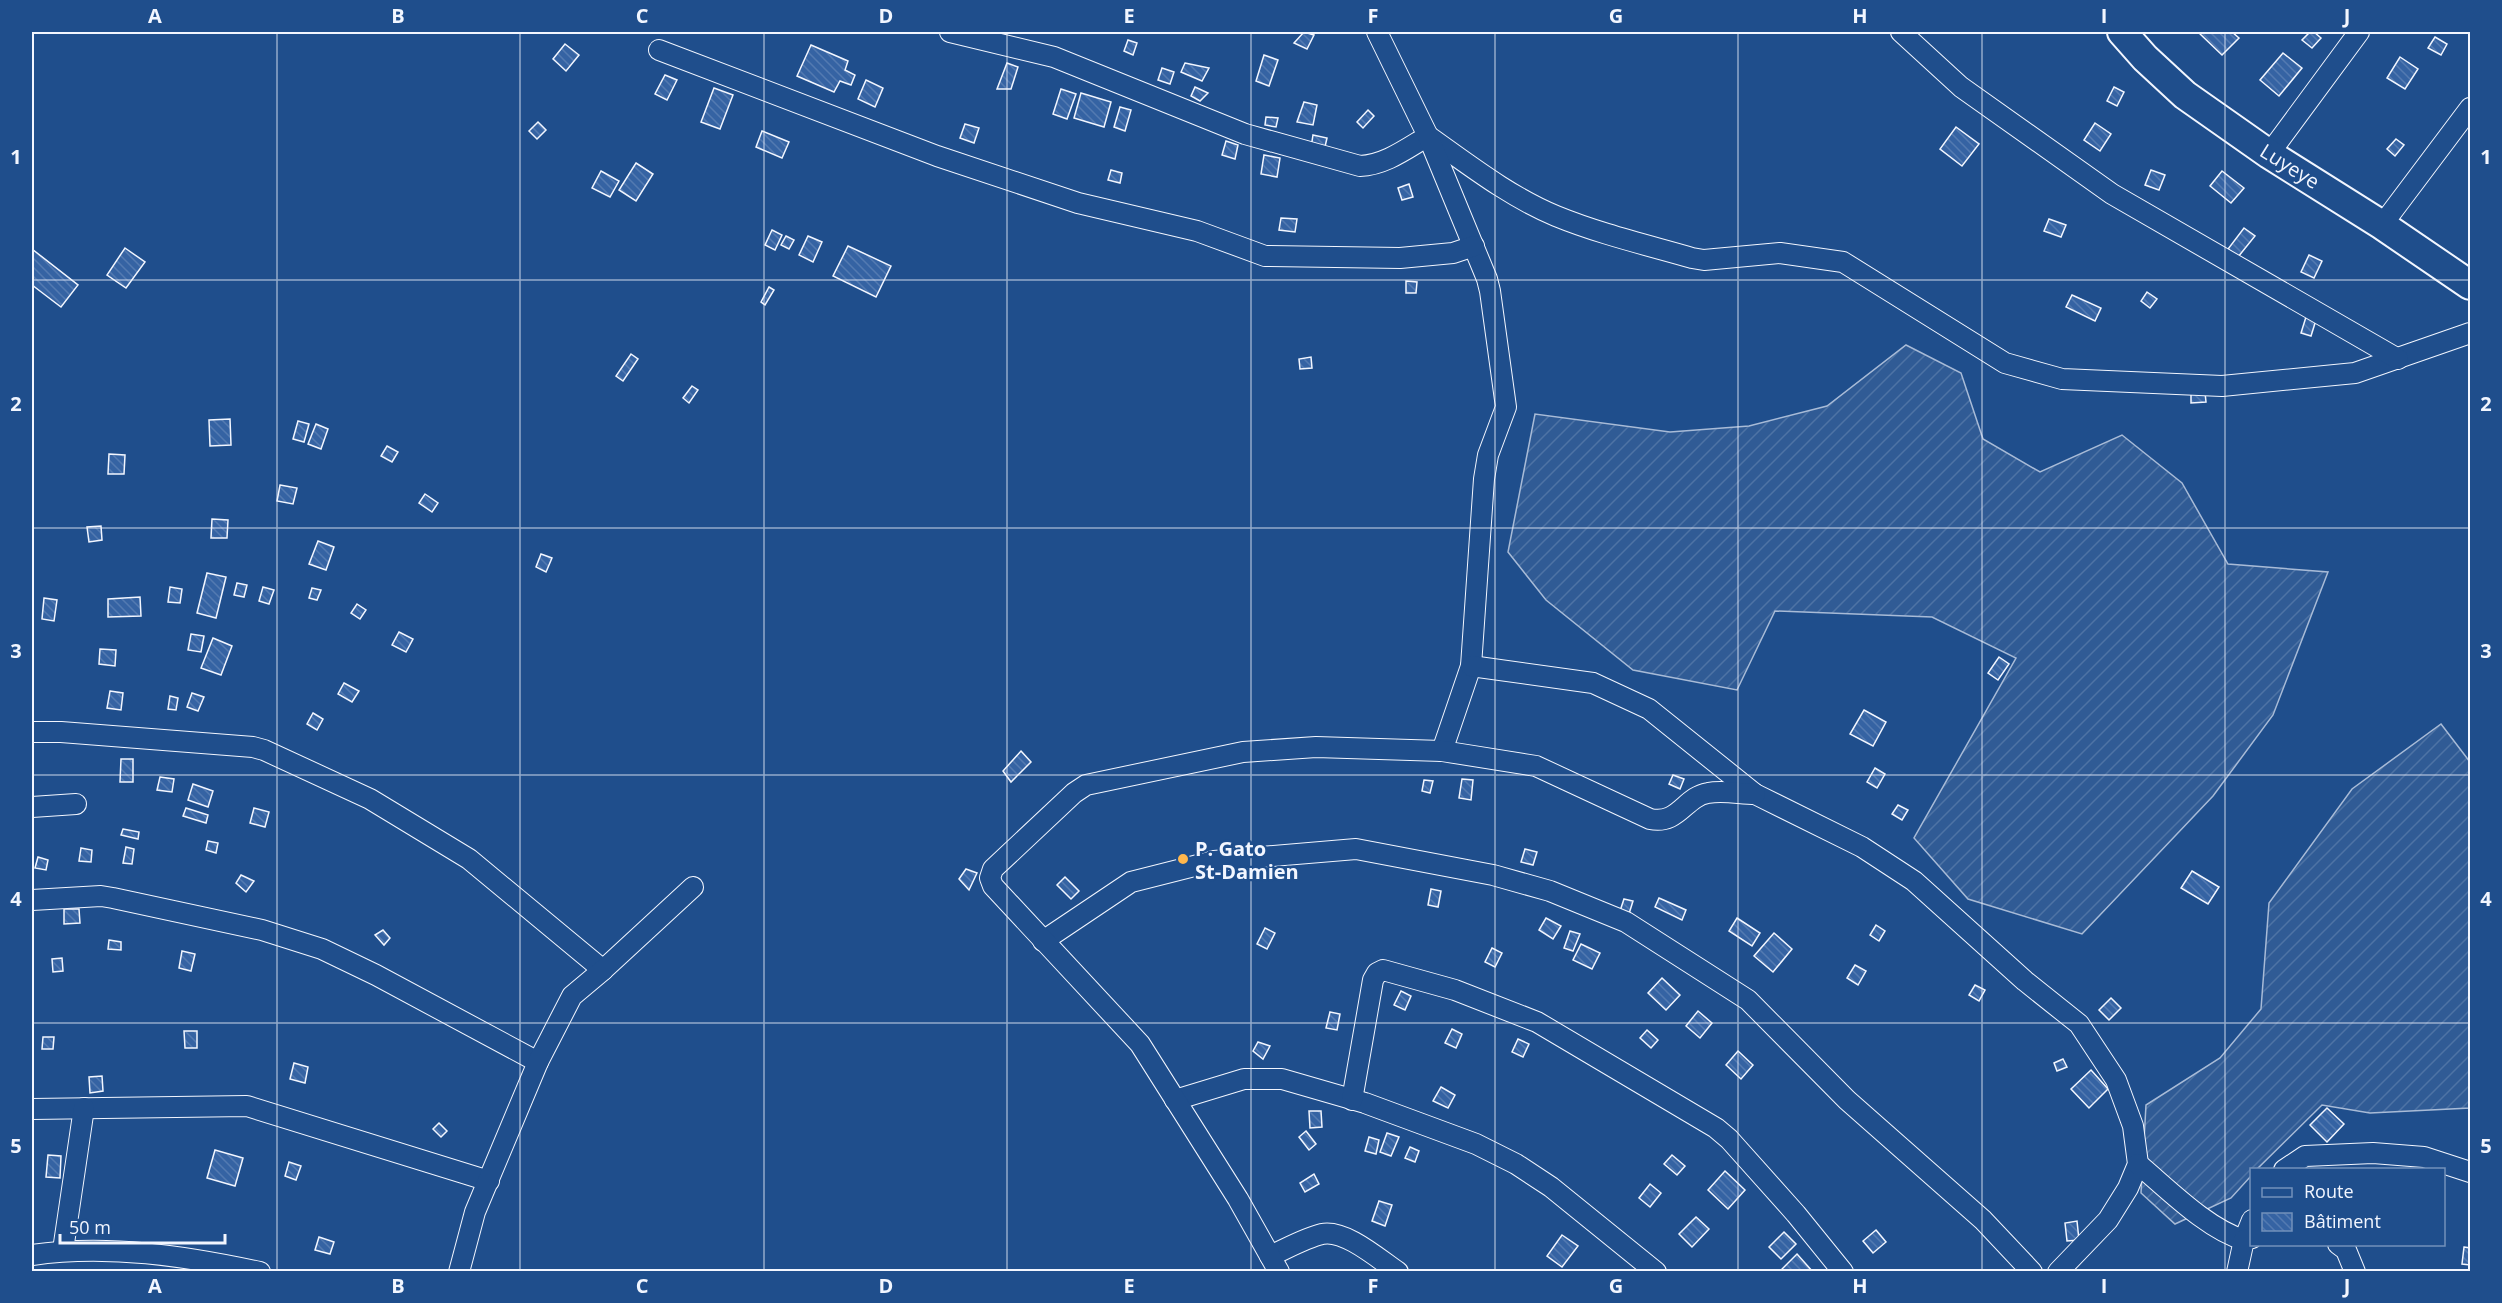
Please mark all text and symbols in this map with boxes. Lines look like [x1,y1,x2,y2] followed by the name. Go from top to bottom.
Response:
[148,2,162,29] text: A
[391,2,405,29] text: B
[636,2,649,29] text: C
[879,2,893,29] text: D
[1123,2,1135,29] text: E
[1368,2,1378,29] text: F
[1609,2,1623,29] text: G
[1852,2,1868,29] text: H
[2101,2,2107,29] text: I
[2342,2,2350,29] text: J
[2255,137,2325,195] street label: Luyeye
[10,143,22,170] text: 1
[2480,143,2492,170] text: 1
[10,390,22,417] text: 2
[2480,390,2492,417] text: 2
[10,637,22,664] text: 3
[2480,637,2492,664] text: 3
[1195,835,1299,885] place label: P. Gato St-Damien
[1176,852,1190,866] marker: P. Gato St-Damien
[10,885,22,912] text: 4
[2480,885,2492,912] text: 4
[10,1132,22,1159] text: 5
[2480,1132,2492,1159] text: 5
[2250,1168,2445,1246] legend
[2304,1179,2354,1203] text: Route
[60,1207,225,1245] scale bar
[2304,1209,2381,1233] text: Bâtiment
[69,1215,111,1239] text: 50 m
[148,1272,162,1299] text: A
[391,1272,405,1299] text: B
[636,1272,649,1299] text: C
[879,1272,893,1299] text: D
[1123,1272,1135,1299] text: E
[1368,1272,1378,1299] text: F
[1609,1272,1623,1299] text: G
[1852,1272,1868,1299] text: H
[2101,1272,2107,1299] text: I
[2342,1272,2350,1299] text: J

